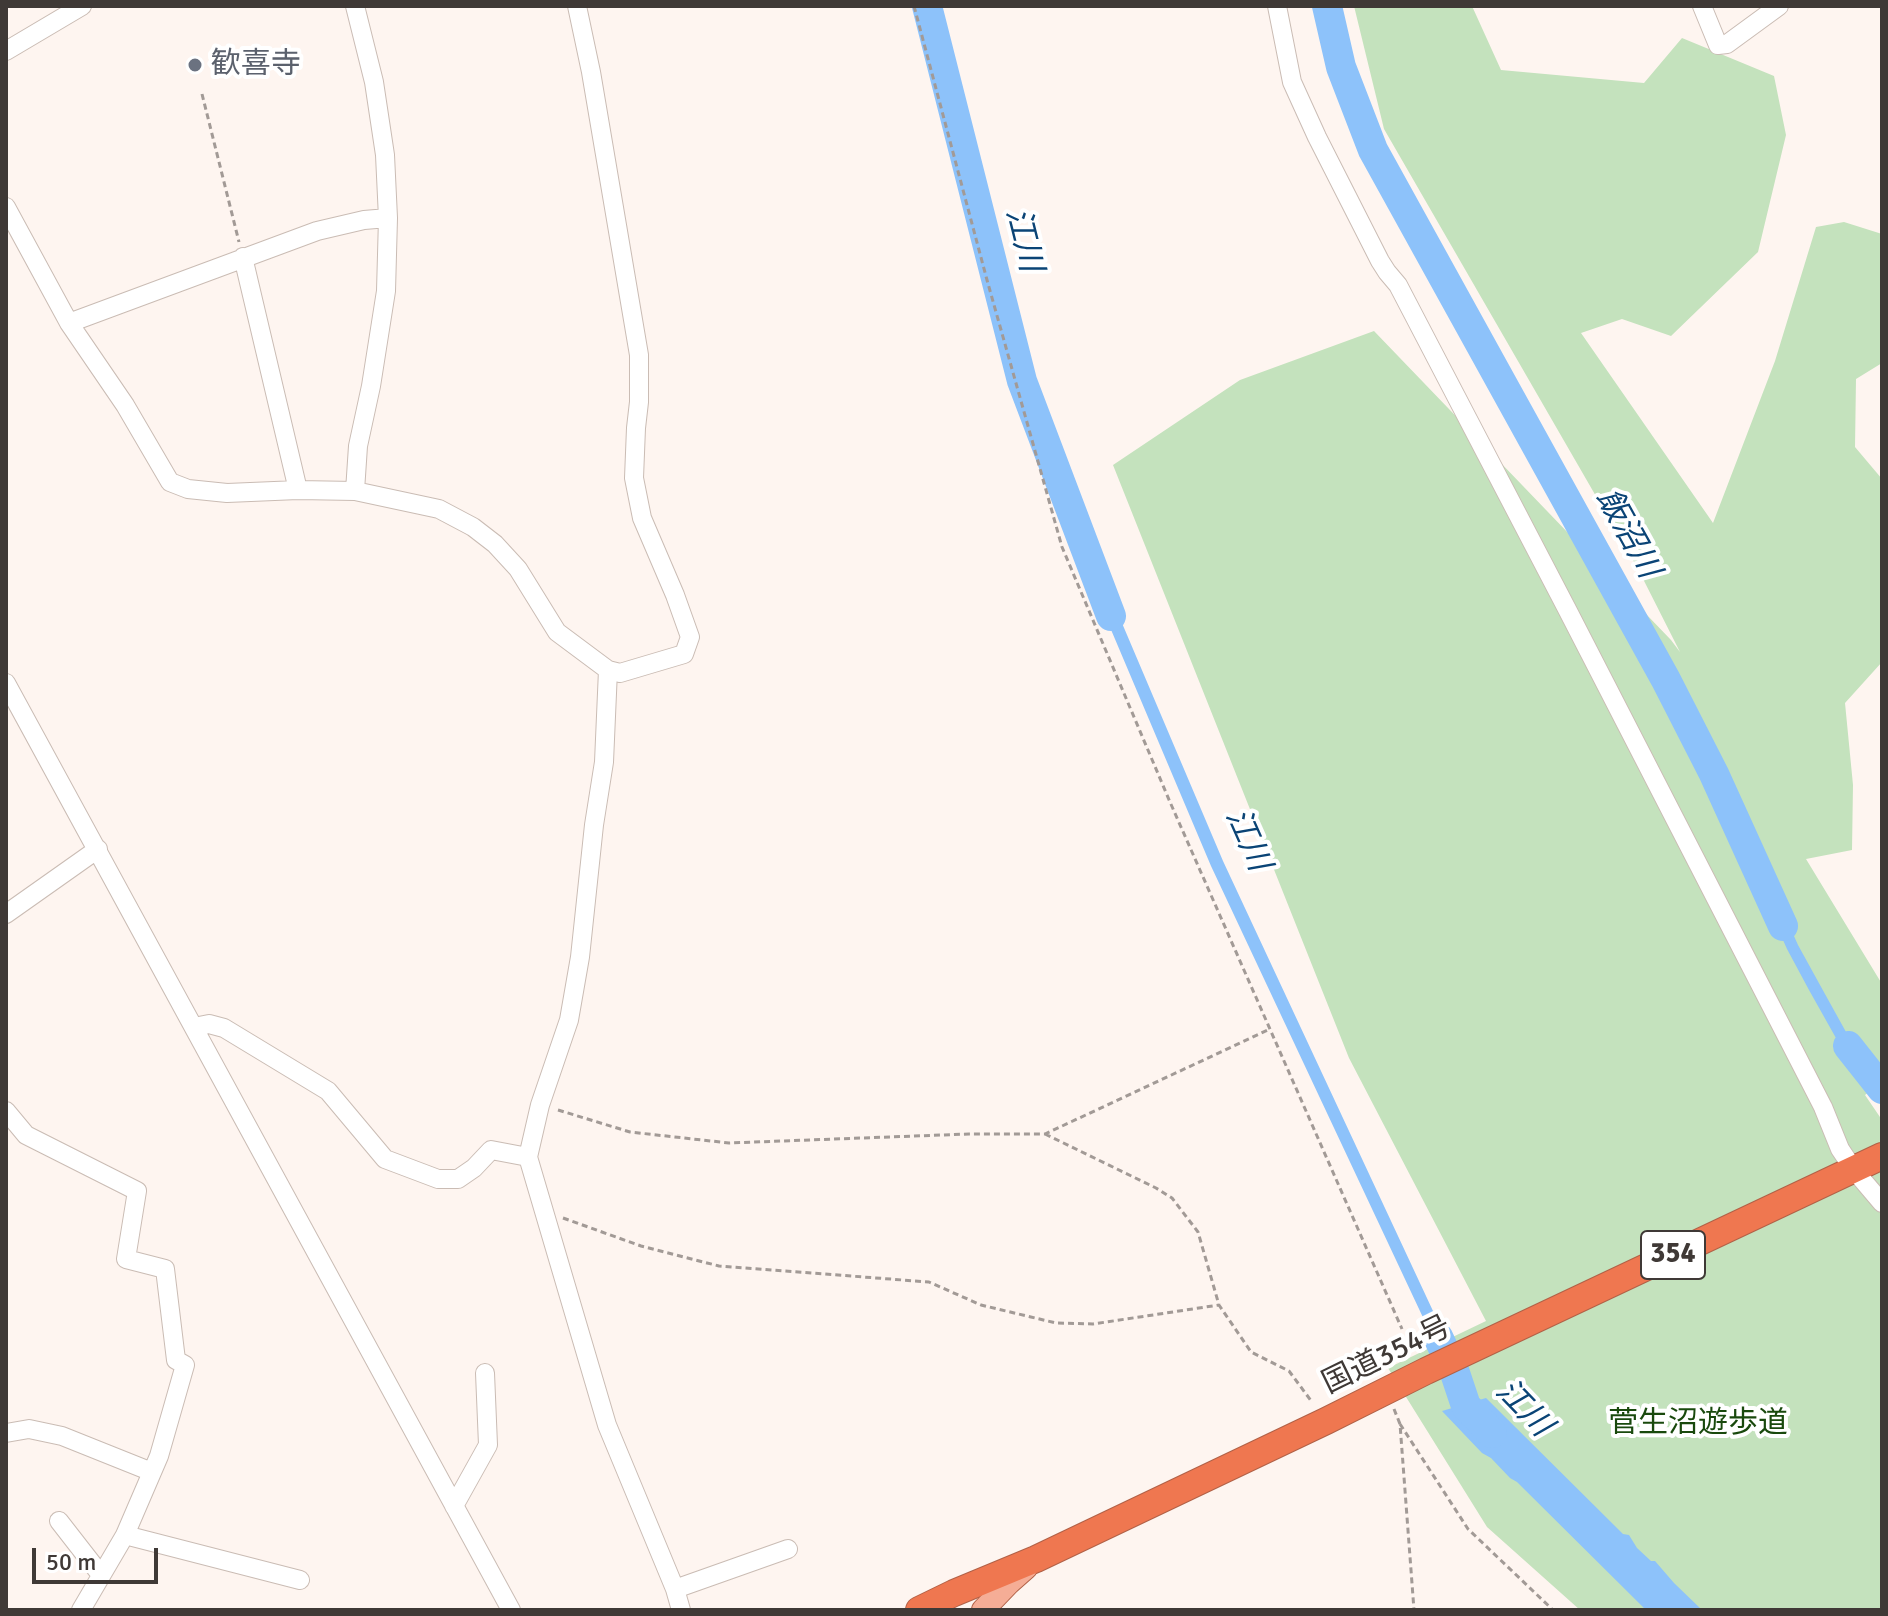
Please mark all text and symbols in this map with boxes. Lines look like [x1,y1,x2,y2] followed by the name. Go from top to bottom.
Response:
[211,47,301,83] place label: 歓喜寺
[186,56,204,74] marker: 歓喜寺
[997,204,1049,276] water label: 江川
[1587,483,1667,585] water label: 飯沼川
[1216,803,1278,877] water label: 江川
[1641,1231,1705,1279] road number: 354
[1317,1309,1457,1403] street label: 国道354号
[1487,1373,1559,1445] water label: 江川
[1608,1406,1788,1442] park label: 菅生沼遊歩道
[36,1532,162,1582] scale bar
[46,1547,96,1577] text: 50 m

